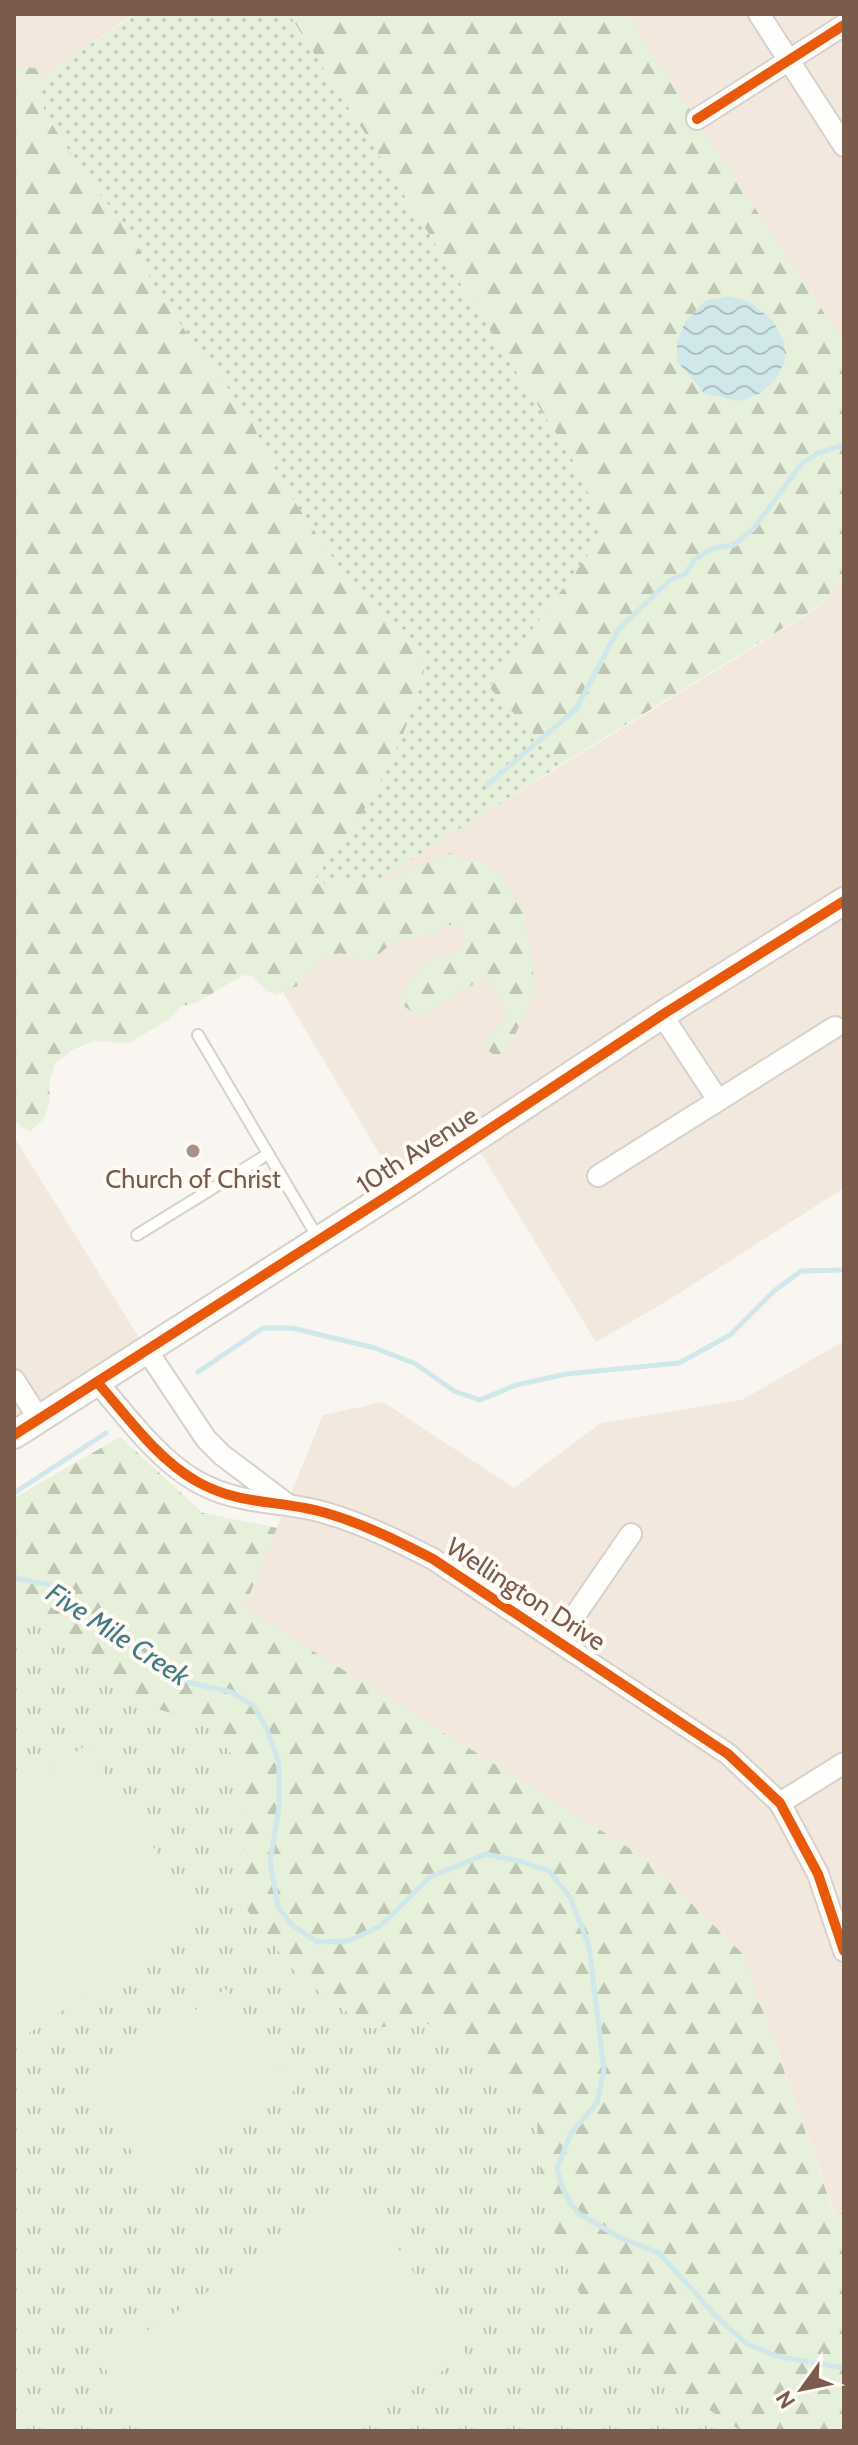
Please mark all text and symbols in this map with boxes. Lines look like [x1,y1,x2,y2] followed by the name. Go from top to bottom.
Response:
[351,1099,483,1201] street label: 10th Avenue
[184,1142,202,1160] marker: Church of Christ
[105,1163,281,1195] place label: Church of Christ
[440,1531,612,1657] street label: Wellington Drive
[40,1575,197,1693] water label: Five Mile Creek
[762,2349,842,2429] north arrow
[770,2386,801,2413] text: N

